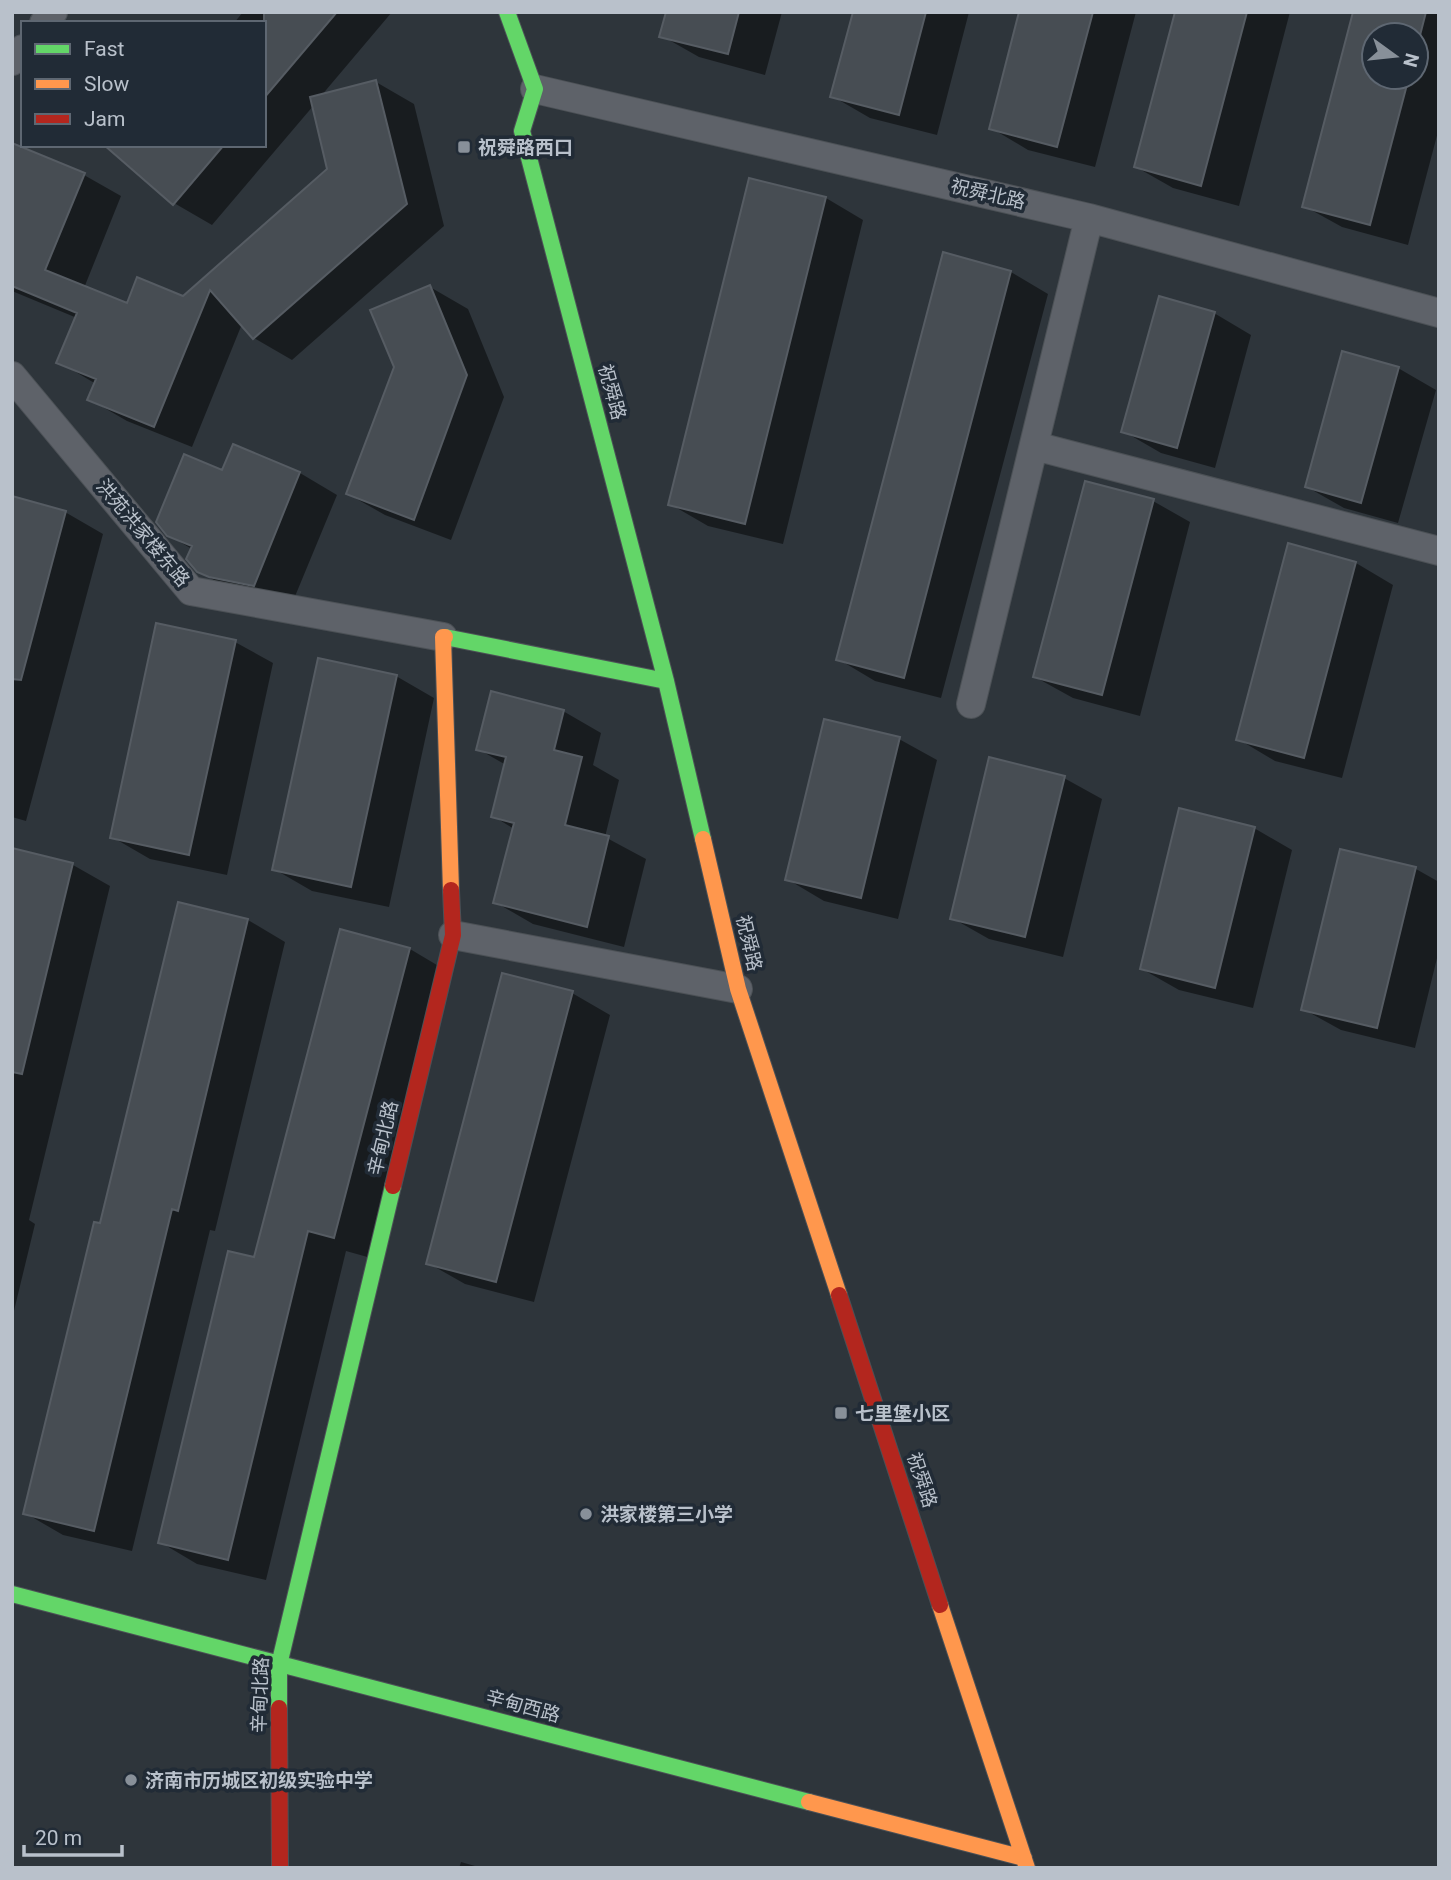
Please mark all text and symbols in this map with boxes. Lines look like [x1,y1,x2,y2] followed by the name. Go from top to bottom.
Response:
[21,21,266,147] legend
[1360,21,1430,91] north arrow
[84,37,125,61] text: Fast
[1398,51,1424,70] text: N
[84,72,130,96] text: Slow
[84,107,125,131] text: Jam
[478,136,573,159] place label: 祝舜路西口
[456,139,472,155] marker: 祝舜路西口
[948,174,1028,214] street label: 祝舜北路
[594,361,630,423] street label: 祝舜路
[91,475,195,591] street label: 洪苑洪家楼东路
[731,913,767,973] street label: 祝舜路
[363,1098,403,1178] street label: 辛甸北路
[855,1402,950,1425] place label: 七里堡小区
[833,1405,849,1421] marker: 七里堡小区
[902,1449,942,1511] street label: 祝舜路
[600,1503,733,1526] place label: 洪家楼第三小学
[578,1506,594,1522] marker: 洪家楼第三小学
[247,1657,273,1733] street label: 辛甸北路
[483,1685,563,1727] street label: 辛甸西路
[145,1769,373,1792] place label: 济南市历城区初级实验中学
[123,1772,139,1788] marker: 济南市历城区初级实验中学
[24,1814,122,1858] scale bar
[35,1826,82,1850] text: 20 m

